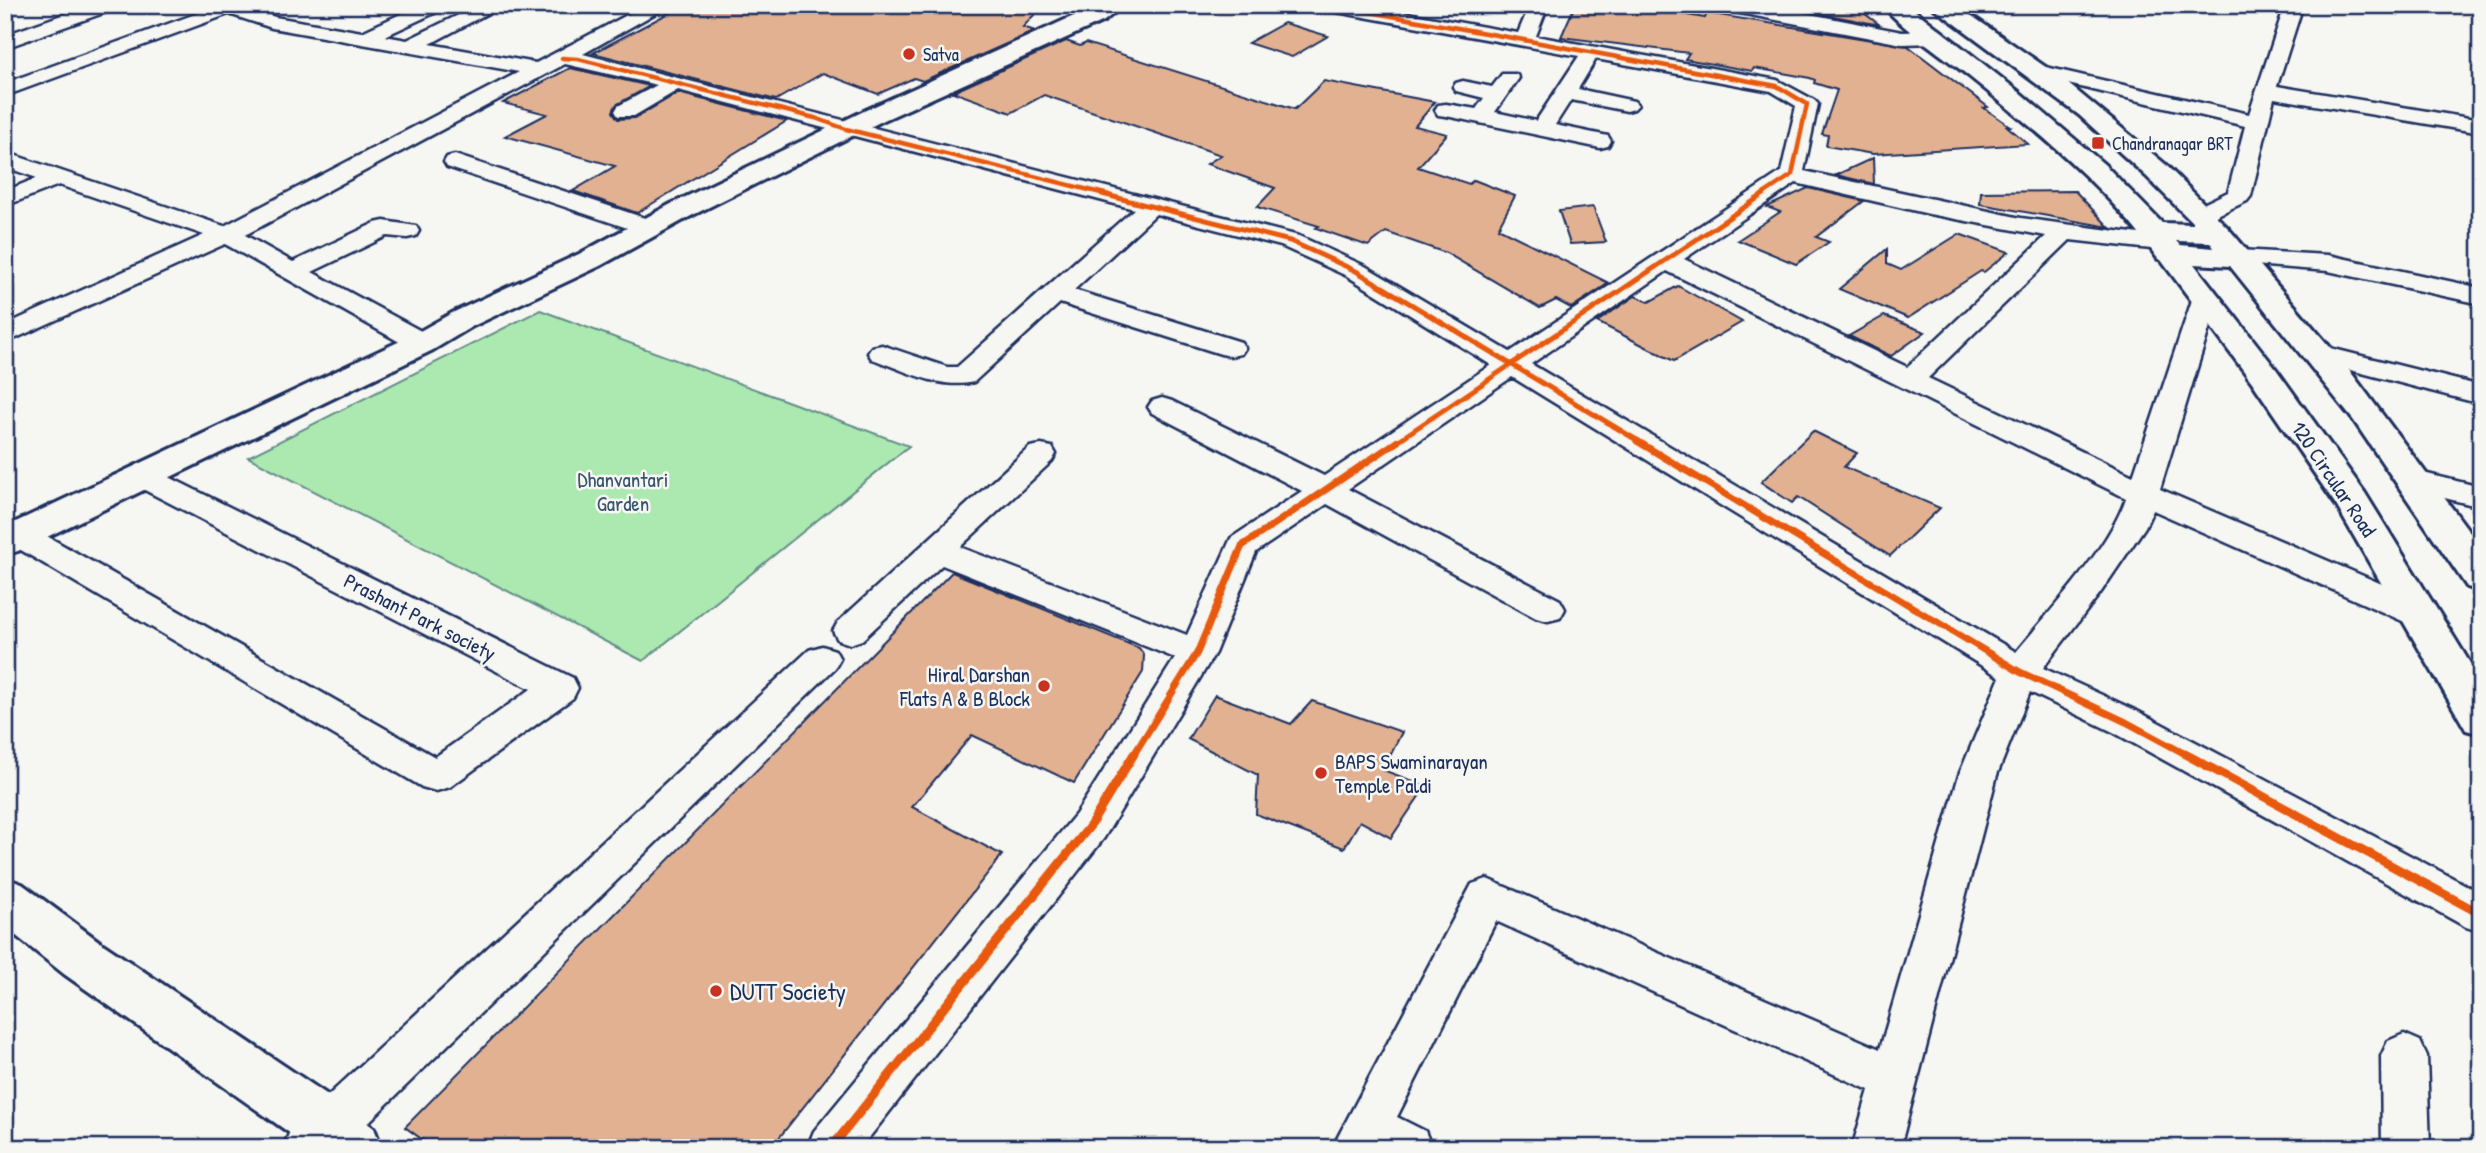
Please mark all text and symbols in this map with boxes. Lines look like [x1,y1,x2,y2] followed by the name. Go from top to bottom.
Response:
[923,42,959,67] place label: Satva
[901,46,917,62] marker: Satva
[2112,131,2233,156] place label: Chandranagar BRT
[2090,135,2106,151] marker: Chandranagar BRT
[2285,415,2383,543] street label: 120 Circular Road
[578,465,668,518] park label: Dhanvantari Garden
[339,566,501,668] street label: Prashant Park society
[899,660,1030,713] place label: Hiral Darshan Flats A & B Block
[1036,678,1052,694] marker: Hiral Darshan Flats A & B Block
[1335,747,1488,800] place label: BAPS Swaminarayan Temple Paldi
[1313,765,1329,781] marker: BAPS Swaminarayan Temple Paldi
[730,975,846,1007] place label: DUTT Society
[708,983,724,999] marker: DUTT Society

